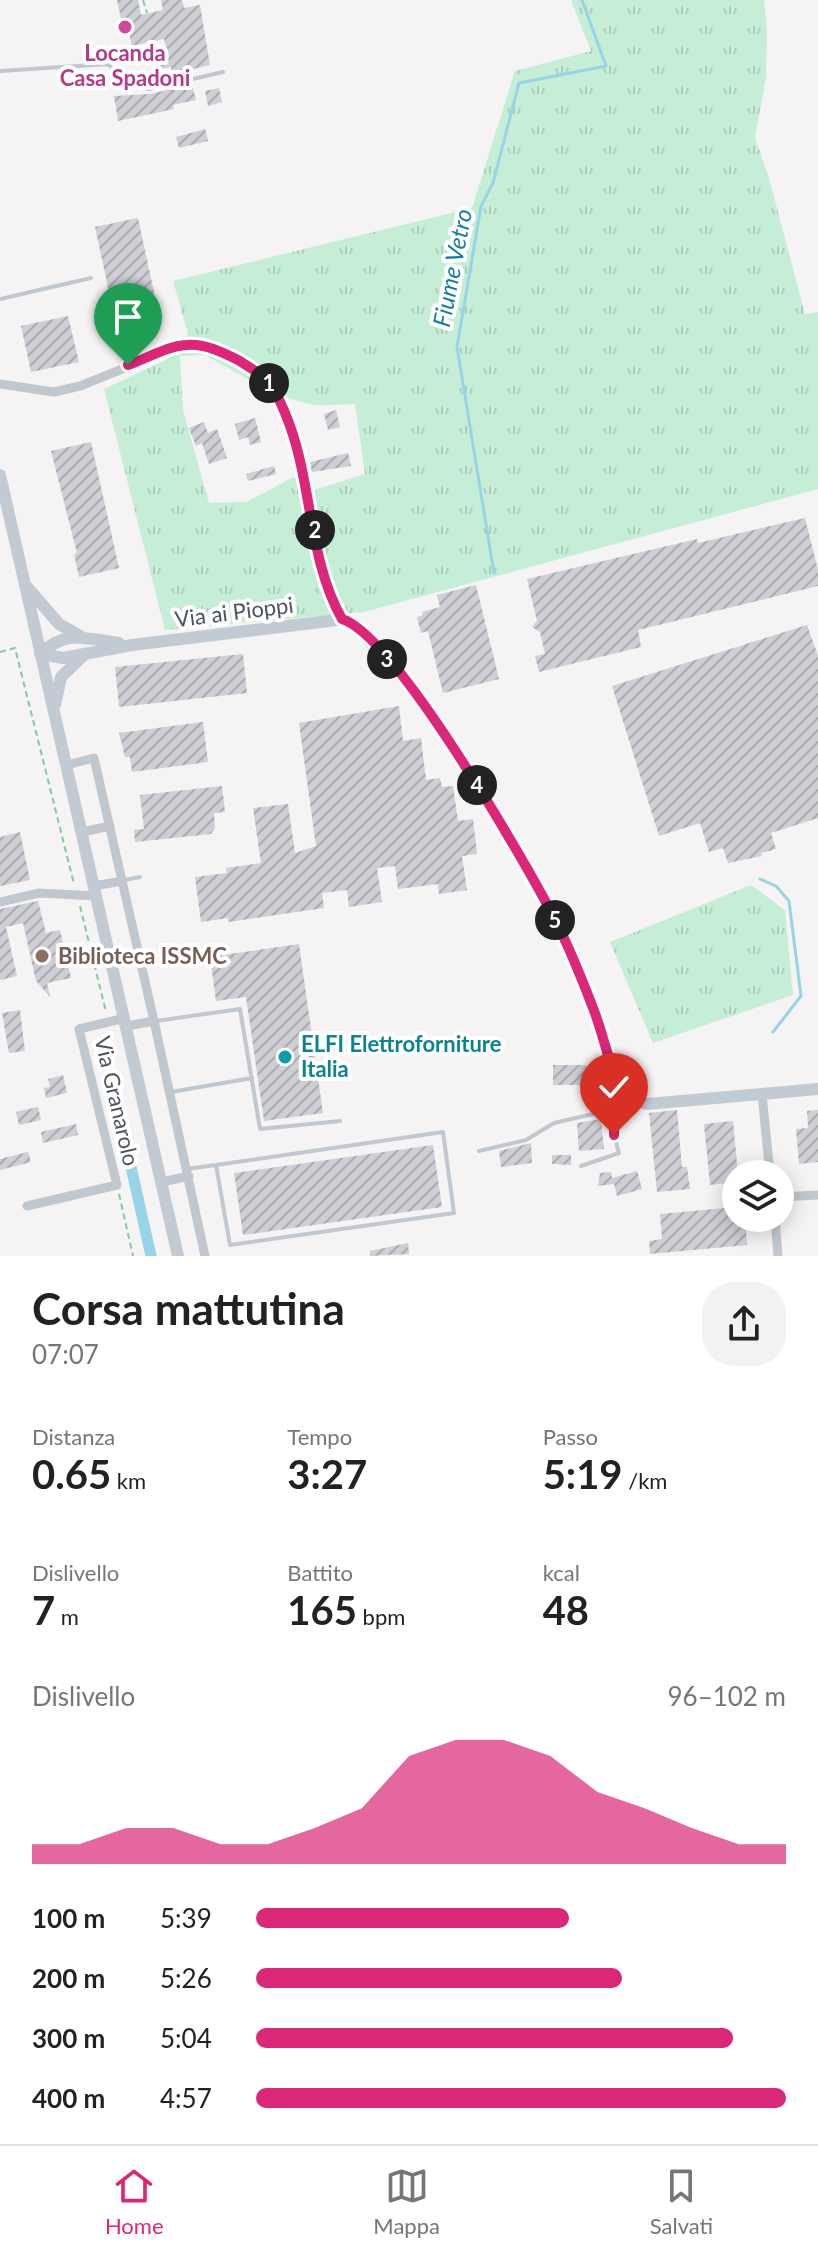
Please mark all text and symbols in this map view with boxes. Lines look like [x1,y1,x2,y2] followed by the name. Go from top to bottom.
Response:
[116,18,134,36] marker: Locanda Casa Spadoni
[60,39,190,91] place label: Locanda Casa Spadoni
[426,206,477,329] water label: Fiume Vetro
[94,283,162,365] pin
[106,295,150,339] icon: arrive
[249,363,289,403] pin: 1
[263,369,275,396] text: 1
[295,510,335,550] pin: 2
[309,516,321,543] text: 2
[173,591,295,632] street label: Via ai Pioppi
[367,639,407,679] pin: 3
[381,645,393,672] text: 3
[457,765,497,805] pin: 4
[471,771,483,798] text: 4
[535,900,575,940] pin: 5
[549,906,561,933] text: 5
[58,942,227,969] place label: Biblioteca ISSMC
[33,947,51,965] marker: Biblioteca ISSMC
[301,1030,502,1082] place label: ELFI Elettroforniture Italia
[89,1033,146,1168] street label: Via Granarolo
[276,1048,294,1066] marker: ELFI Elettroforniture Italia
[580,1053,648,1135] pin
[592,1065,636,1109] icon: check
[722,1160,794,1232] map controls
[722,1160,794,1232] button: layers
[32,1282,345,1334] text: Corsa mattutina
[702,1282,786,1366] button: share
[32,1338,99,1370] text: 07:07
[32,1423,115,1450] text: Distanza
[287,1423,352,1450] text: Tempo
[543,1423,598,1450] text: Passo
[32,1450,111,1498] text: 0.65
[287,1450,367,1498] text: 3:27
[543,1450,623,1498] text: 5:19
[111,1467,146,1494] text: km
[623,1467,667,1494] text: /km
[32,1559,119,1586] text: Dislivello
[287,1559,353,1586] text: Battito
[543,1559,580,1586] text: kcal
[32,1586,55,1634] text: 7
[287,1586,357,1634] text: 165
[543,1586,589,1634] text: 48
[55,1603,79,1630] text: m
[357,1603,405,1630] text: bpm
[32,1680,135,1712] text: Dislivello
[667,1680,786,1712] text: 96–102 m
[32,1902,105,1934] text: 100 m
[160,1902,212,1934] text: 5:39
[32,1962,105,1994] text: 200 m
[160,1962,212,1994] text: 5:26
[32,2022,105,2054] text: 300 m
[160,2022,212,2054] text: 5:04
[32,2082,105,2114] text: 400 m
[160,2082,212,2114] text: 4:57
[105,2164,164,2239] tab: Home
[373,2164,440,2239] tab: Mappa
[650,2164,713,2239] tab: Salvati

